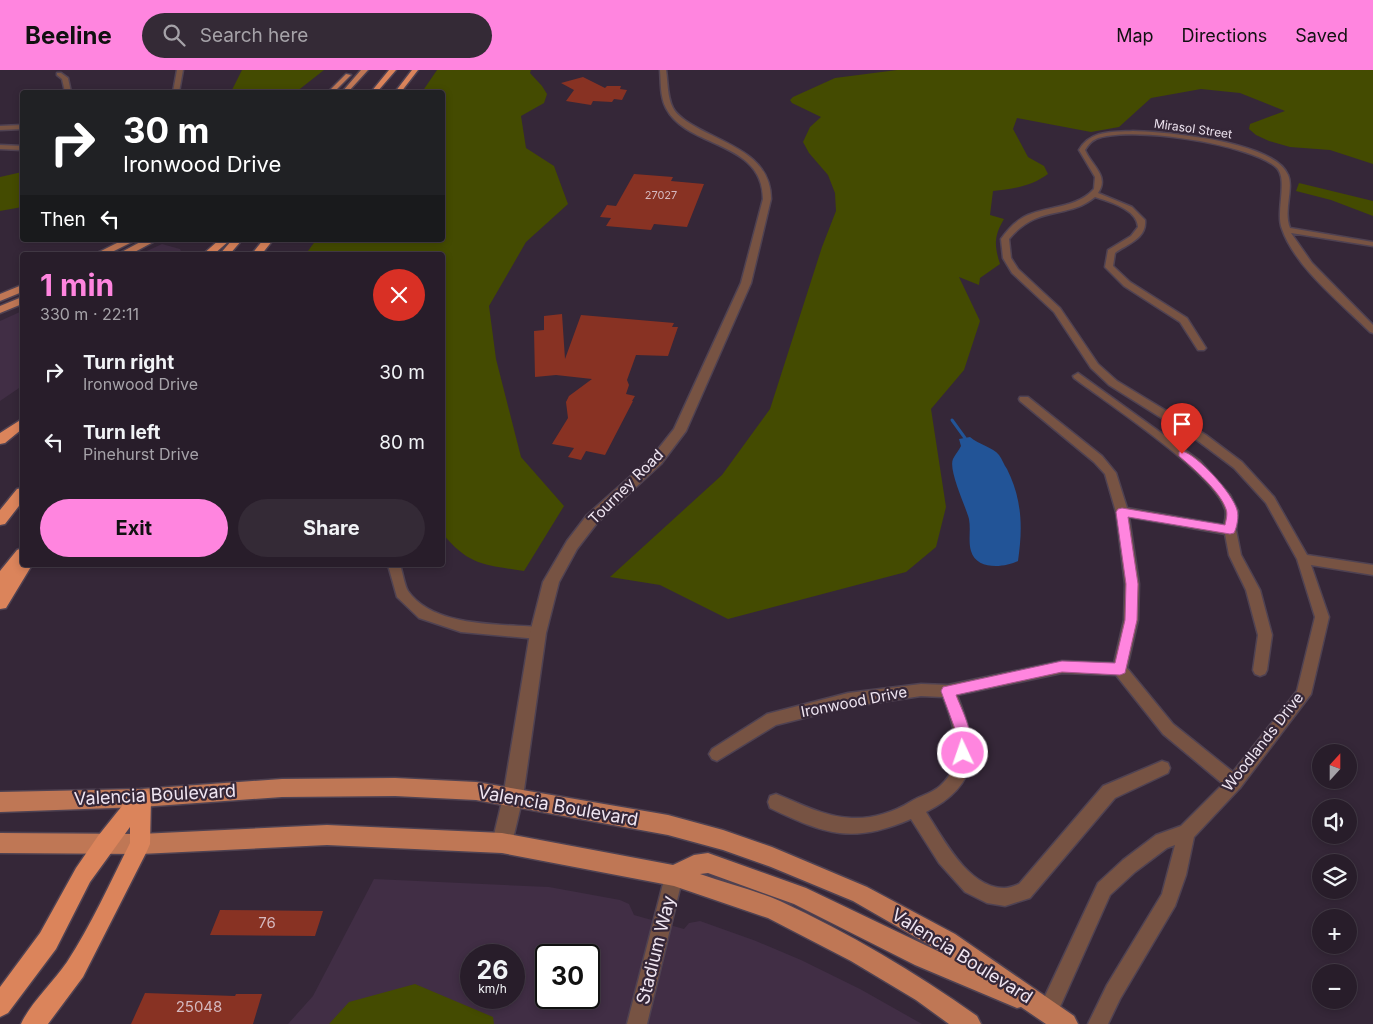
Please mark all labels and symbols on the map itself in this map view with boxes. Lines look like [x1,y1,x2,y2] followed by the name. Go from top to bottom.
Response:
[1153,116,1233,141] street label: Mirasol Street
[645,188,677,202] house number: 27027
[1161,403,1203,454] pin
[584,445,667,528] street label: Tourney Road
[799,682,909,721] street label: Ironwood Drive
[1218,688,1307,795] street label: Woodlands Drive
[936,726,988,778] position arrow
[1312,744,1358,789] north arrow
[73,780,237,809] street label: Valencia Boulevard
[476,781,640,830] street label: Valencia Boulevard
[632,893,679,1006] street label: Stadium Way
[888,904,1037,1007] street label: Valencia Boulevard
[258,913,276,932] house number: 76
[535,944,600,1009] speed limit sign: 30
[176,997,222,1016] house number: 25048

